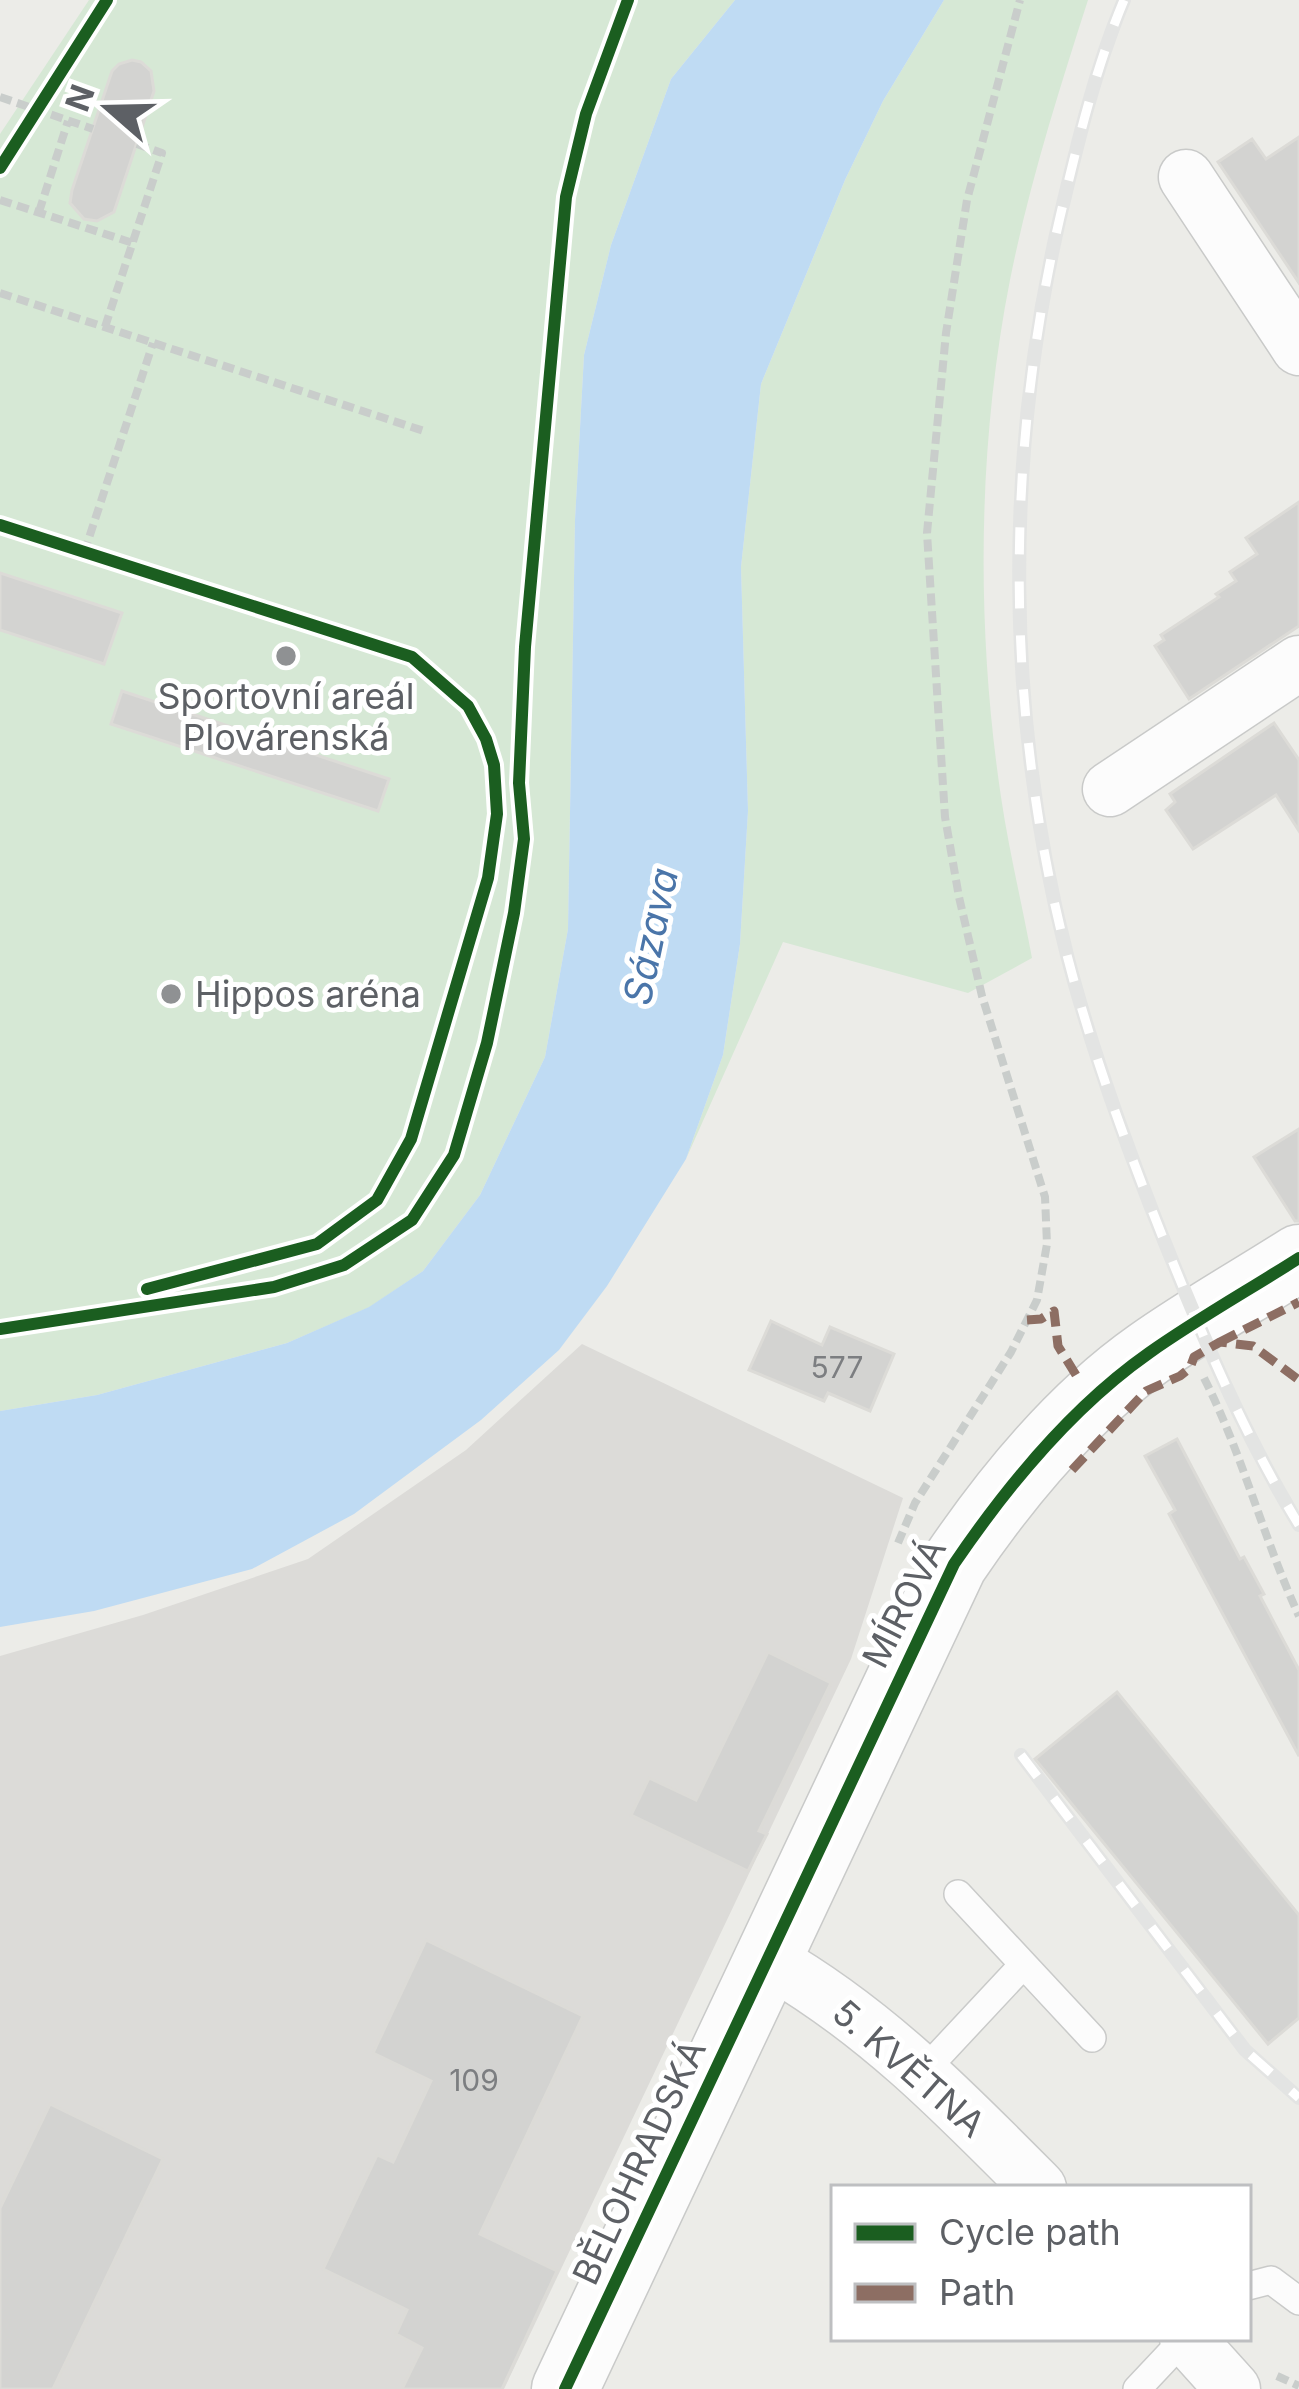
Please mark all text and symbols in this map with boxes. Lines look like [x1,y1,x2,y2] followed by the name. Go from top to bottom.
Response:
[48,48,168,168] north arrow
[57,79,103,116] text: N
[273,643,299,669] marker: Sportovní areál Plovárenská
[158,674,414,759] place label: Sportovní areál Plovárenská
[613,863,687,1009] water label: Sázava
[195,972,421,1016] place label: Hippos aréna
[158,981,184,1007] marker: Hippos aréna
[811,1349,863,1385] house number: 577
[853,1531,955,1675] street label: MÍROVÁ
[824,1990,994,2146] street label: 5. KVĚTNA
[563,2033,715,2291] street label: BĚLOHRADSKÁ
[449,2062,499,2098] house number: 109
[831,2185,1251,2341] legend
[939,2210,1121,2254] text: Cycle path
[939,2270,1015,2314] text: Path

